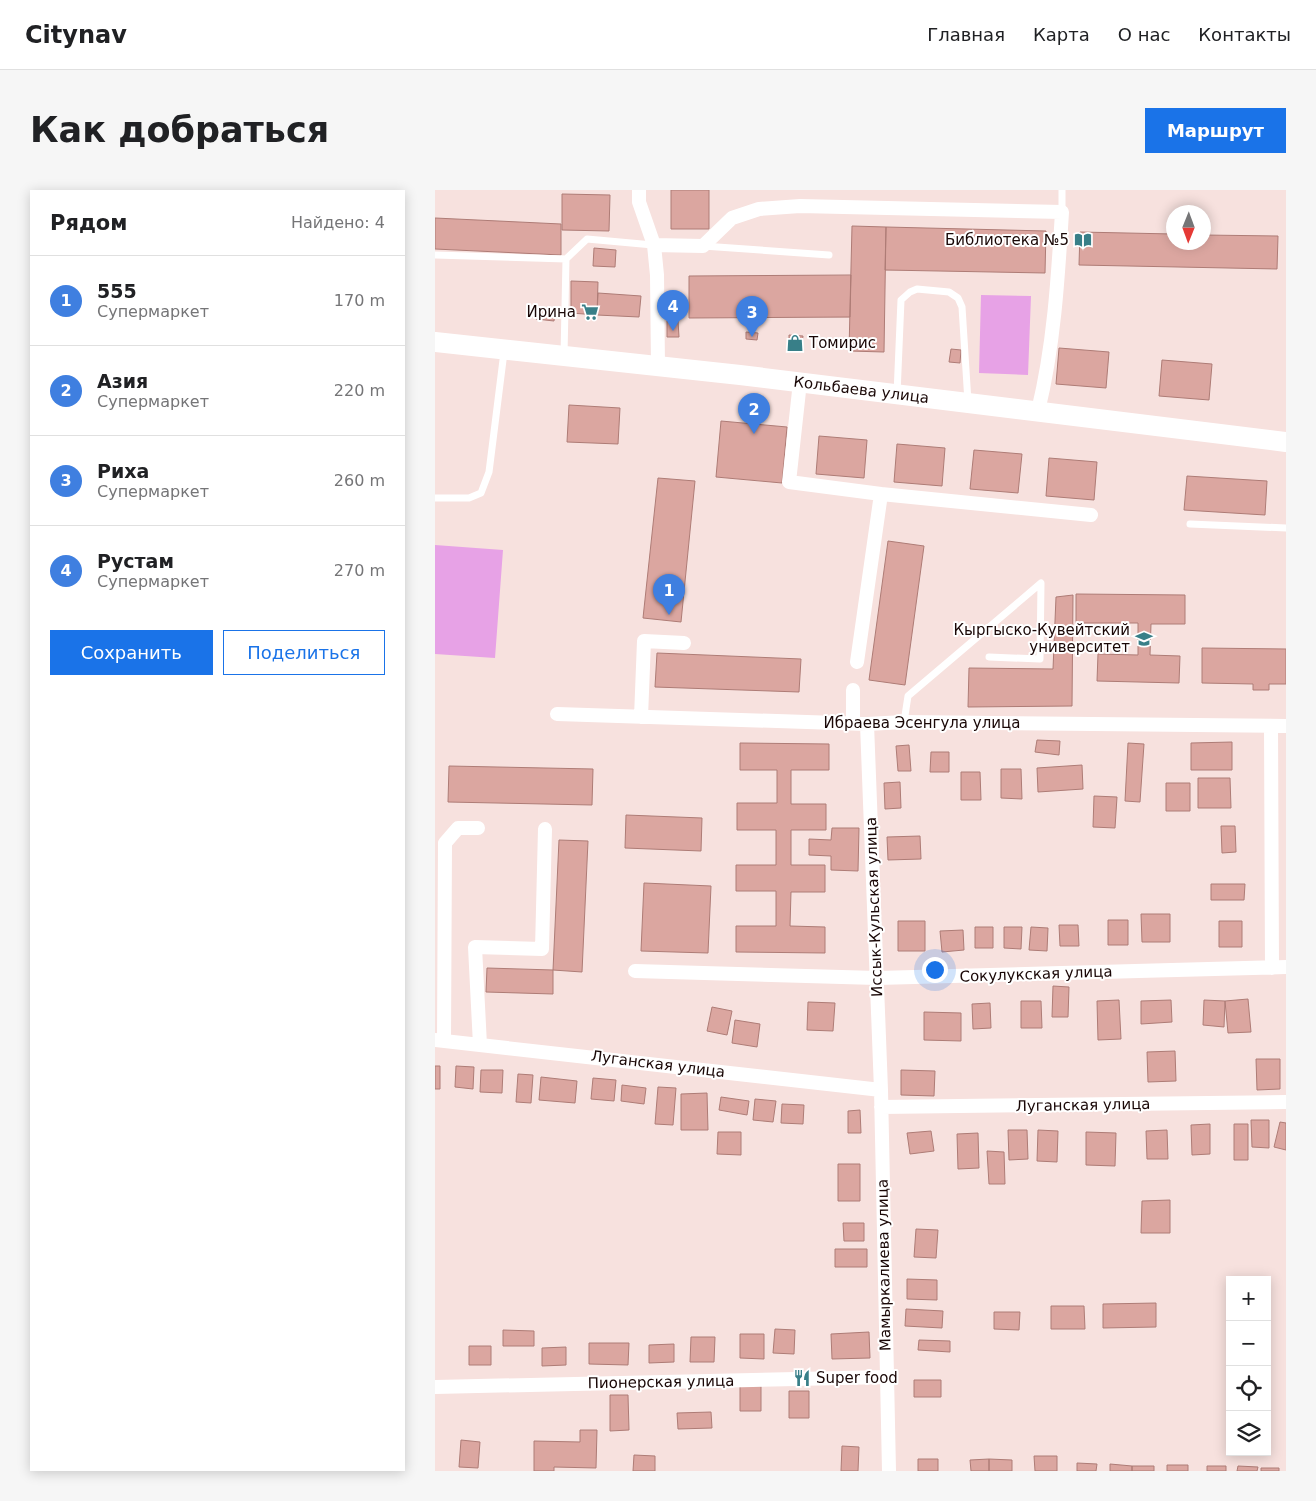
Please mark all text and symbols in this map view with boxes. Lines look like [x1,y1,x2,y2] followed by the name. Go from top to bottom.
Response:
[25,21,127,49] text: Citynav
[927,24,1005,45] text: Главная
[1033,24,1090,45] text: Карта
[1118,24,1170,45] text: О нас
[1198,24,1291,45] text: Контакты
[1145,108,1286,153] button: Маршрут
[30,110,329,150] text: Как добраться
[1166,205,1211,250] north arrow
[50,211,127,235] text: Рядом
[291,213,385,232] text: Найдено: 4
[1073,230,1093,250] library icon: Библиотека №5
[945,231,1069,249] place label: Библиотека №5
[97,280,137,302] text: 555
[657,290,689,331] pin: 4
[60,291,72,310] text: 1
[334,291,385,310] text: 170 m
[736,296,768,337] pin: 3
[97,302,209,321] text: Супермаркет
[580,302,600,322] supermarket icon: Ирина
[527,303,576,321] place label: Ирина
[785,333,805,353] shop icon: Томирис
[808,334,876,352] place label: Томирис
[97,370,148,392] text: Азия
[792,373,930,407] street label: Кольбаева улица
[60,381,72,400] text: 2
[334,381,385,400] text: 220 m
[97,392,209,411] text: Супермаркет
[738,393,770,434] pin: 2
[97,460,149,482] text: Риха
[60,471,72,490] text: 3
[334,471,385,490] text: 260 m
[97,482,209,501] text: Супермаркет
[97,550,174,572] text: Рустам
[60,561,72,580] text: 4
[334,561,385,580] text: 270 m
[97,572,209,591] text: Супермаркет
[653,574,685,615] pin: 1
[953,621,1130,656] place label: Кыргыско-Кувейтский университет
[1134,629,1154,649] school or university icon: Кыргыско-Кувейтский университет
[50,630,213,675] button: Сохранить
[223,630,385,675] button: Поделиться
[824,714,1020,732] street label: Ибраева Эсенгула улица
[862,817,886,997] street label: Иссык-Кульская улица
[922,957,948,983] your location
[959,962,1113,986] street label: Сокулукская улица
[590,1047,726,1081] street label: Луганская улица
[1015,1095,1151,1115] street label: Луганская улица
[874,1179,894,1351] street label: Мамыркалиева улица
[1226,1276,1271,1456] map controls
[1226,1276,1271,1321] button: +
[1226,1321,1271,1366] button: −
[1226,1366,1271,1411] button: locate
[792,1368,812,1388] restaurant icon: Super food
[816,1369,898,1387] place label: Super food
[588,1372,734,1392] street label: Пионерская улица
[1226,1411,1271,1456] button: layers

